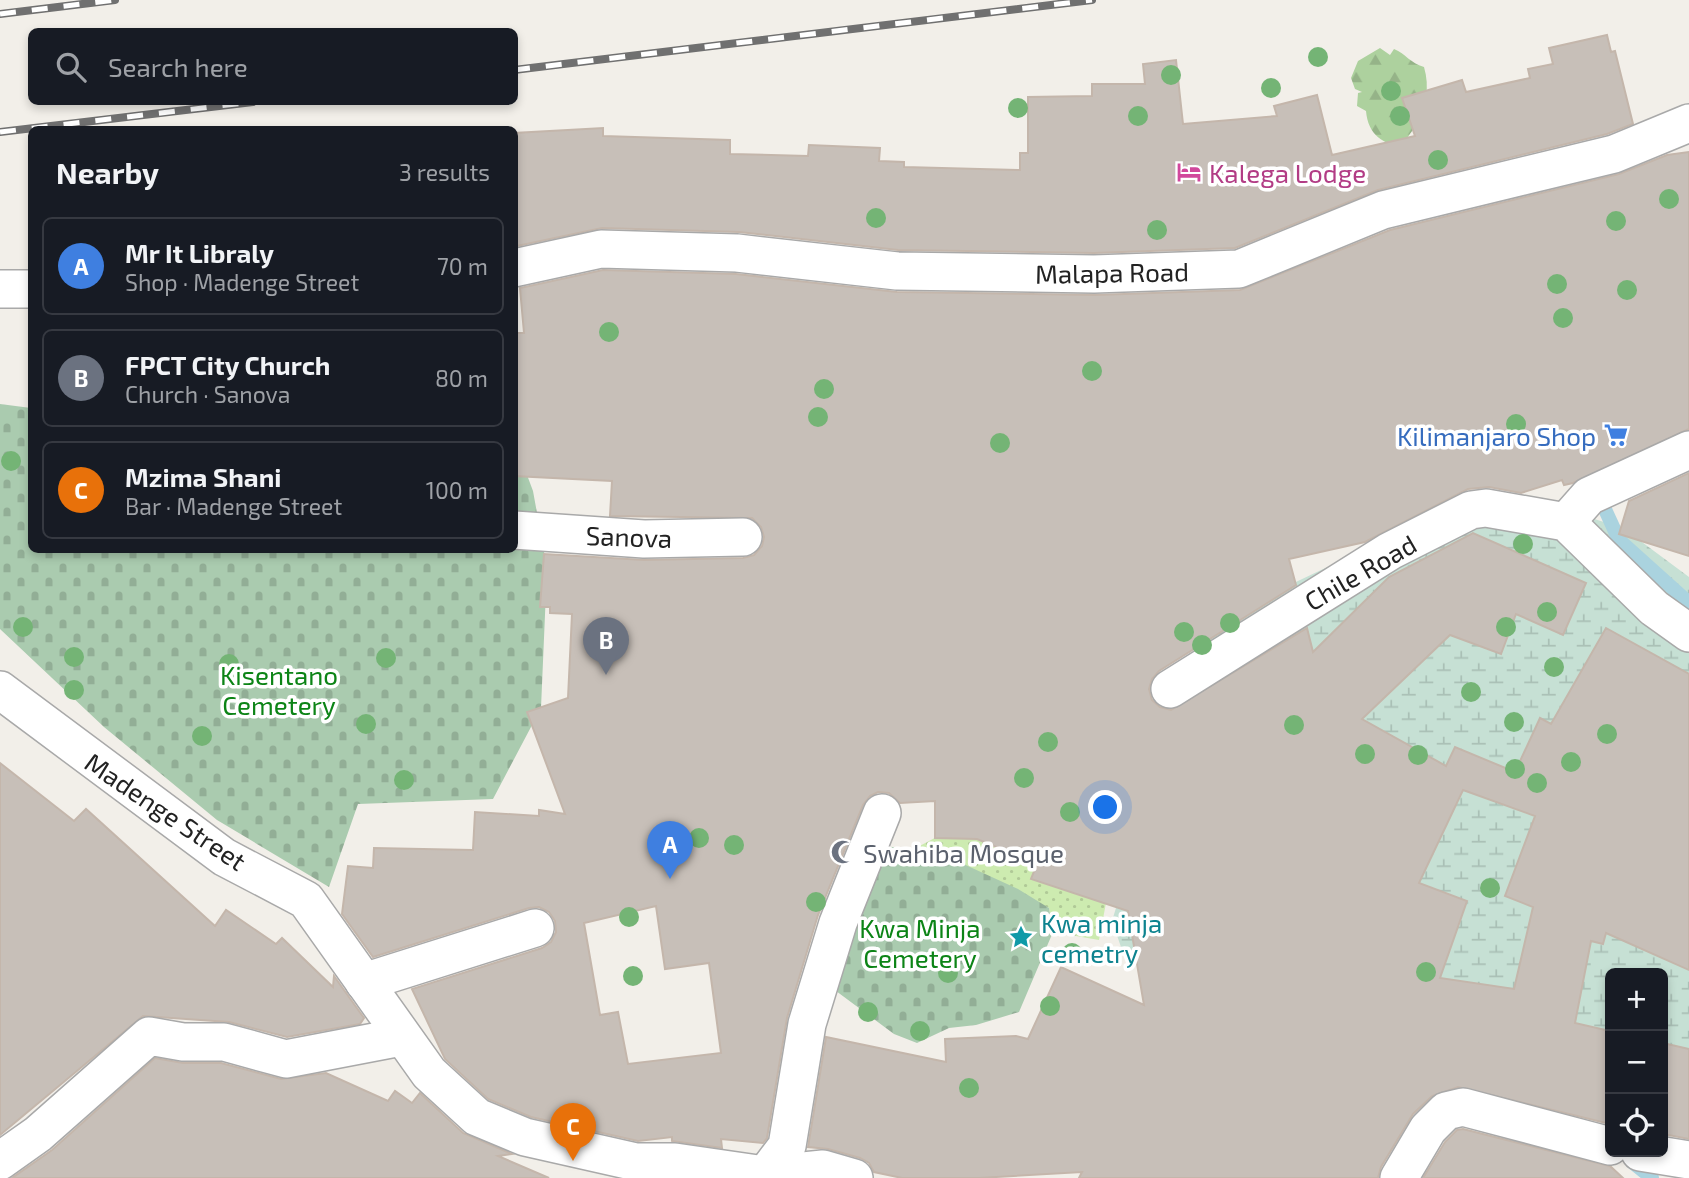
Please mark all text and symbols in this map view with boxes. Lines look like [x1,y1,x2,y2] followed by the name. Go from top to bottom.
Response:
[28,28,518,105] search box
[52,48,90,86] icon: search
[108,51,248,82] text: Search here
[56,154,159,190] text: Nearby
[1209,157,1366,188] place label: Kalega Lodge
[399,158,490,186] text: 3 results
[1175,158,1203,186] hotel icon: Kalega Lodge
[125,237,274,268] text: Mr It Libraly
[73,252,89,280] text: A
[437,252,488,280] text: 70 m
[1035,255,1189,289] street label: Malapa Road
[125,268,359,296] text: Shop · Madenge Street
[125,349,331,380] text: FPCT City Church
[74,364,88,392] text: B
[435,364,488,392] text: 80 m
[125,380,290,408] text: Church · Sanova
[1397,420,1596,451] place label: Kilimanjaro Shop
[1602,421,1630,449] supermarket icon: Kilimanjaro Shop
[125,461,281,492] text: Mzima Shani
[74,476,88,504] text: C
[426,476,488,504] text: 100 m
[125,492,342,520] text: Bar · Madenge Street
[585,519,673,553] street label: Sanova
[1299,528,1421,616] street label: Chile Road
[583,617,629,675] pin: B
[220,659,338,720] park label: Kisentano Cemetery
[80,746,252,876] street label: Madenge Street
[1088,790,1122,824] your location
[647,821,693,879] pin: A
[863,837,1064,868] place label: Swahiba Mosque
[829,838,857,866] mosque icon: Swahiba Mosque
[1041,907,1162,968] place label: Kwa minja cemetry
[859,912,981,973] park label: Kwa Minja Cemetery
[1007,923,1035,951] place icon: Kwa minja cemetry
[1605,968,1668,1157] map controls
[1605,968,1668,1031] button: +
[1605,1031,1668,1094] button: −
[1605,1094,1668,1157] button: locate
[550,1103,596,1161] pin: C

